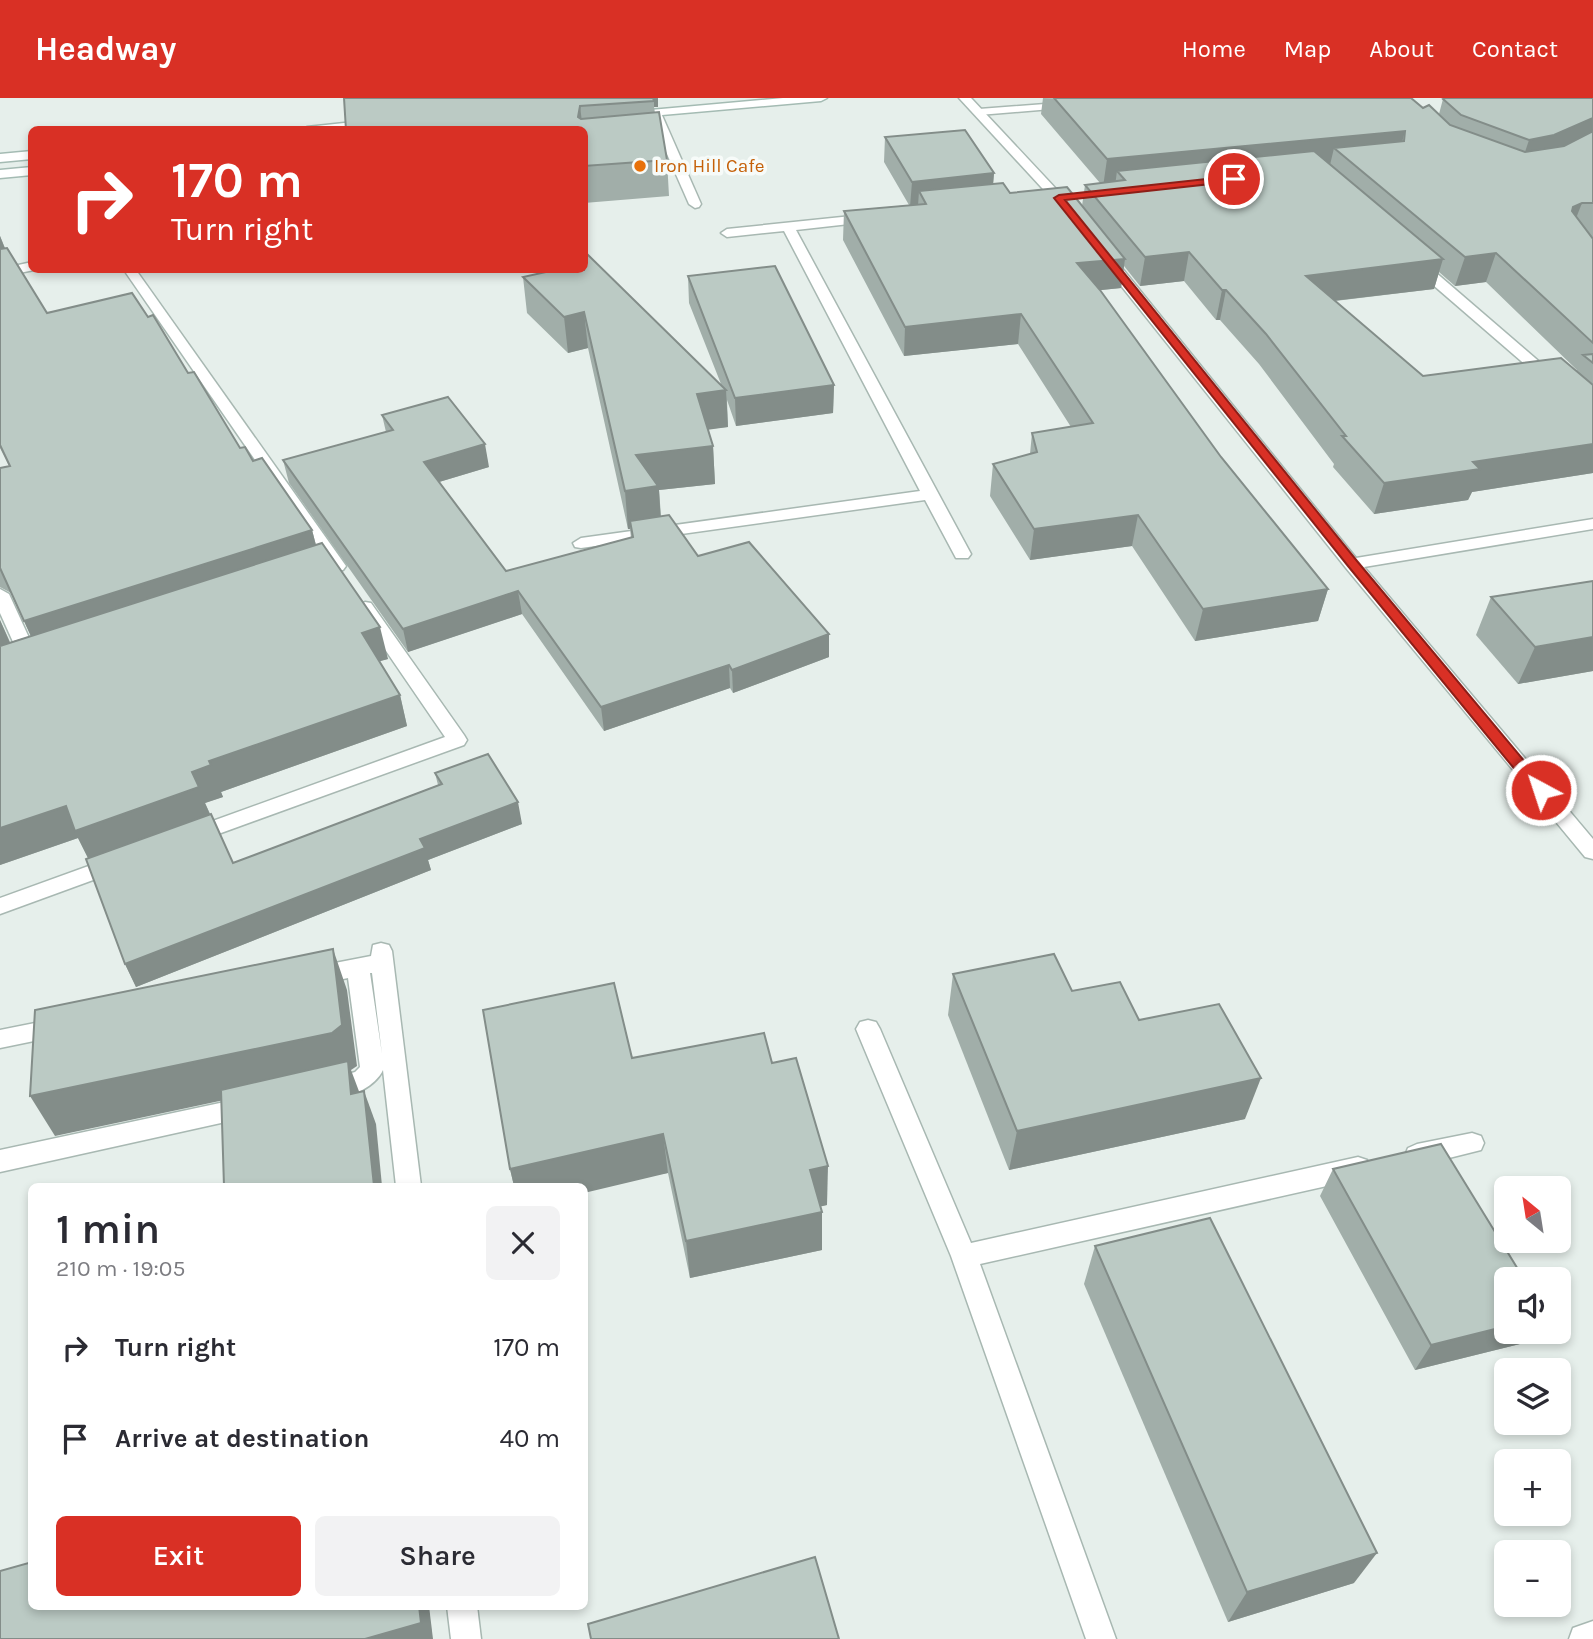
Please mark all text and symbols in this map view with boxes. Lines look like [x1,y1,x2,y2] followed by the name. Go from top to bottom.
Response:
[35,30,176,68] text: Headway
[1182,35,1246,63] text: Home
[1284,35,1331,63] text: Map
[1369,35,1434,63] text: About
[1472,35,1558,63] text: Contact
[1204,149,1264,209] pin
[171,152,303,209] text: 170 m
[56,154,147,245] icon: right
[654,155,764,177] place label: Iron Hill Cafe
[632,158,648,174] marker: Iron Hill Cafe
[1215,160,1253,198] icon: arrive
[171,211,313,248] text: Turn right
[1504,753,1578,827] position arrow
[1494,1176,1572,1253] north arrow
[1494,1176,1571,1617] map controls
[56,1204,160,1254] text: 1 min
[486,1206,560,1280] button: close
[56,1255,185,1282] text: 210 m · 19:05
[1494,1267,1571,1344] button: sound
[56,1329,94,1367] icon: right
[115,1332,236,1363] text: Turn right
[493,1332,560,1363] text: 170 m
[1494,1358,1571,1435] button: layers
[56,1420,94,1458] icon: arrive
[115,1423,369,1454] text: Arrive at destination
[500,1423,560,1454] text: 40 m
[1494,1449,1571,1526] button: +
[56,1516,301,1596] button: Exit
[315,1516,560,1596] button: Share
[1494,1540,1571,1617] button: −

